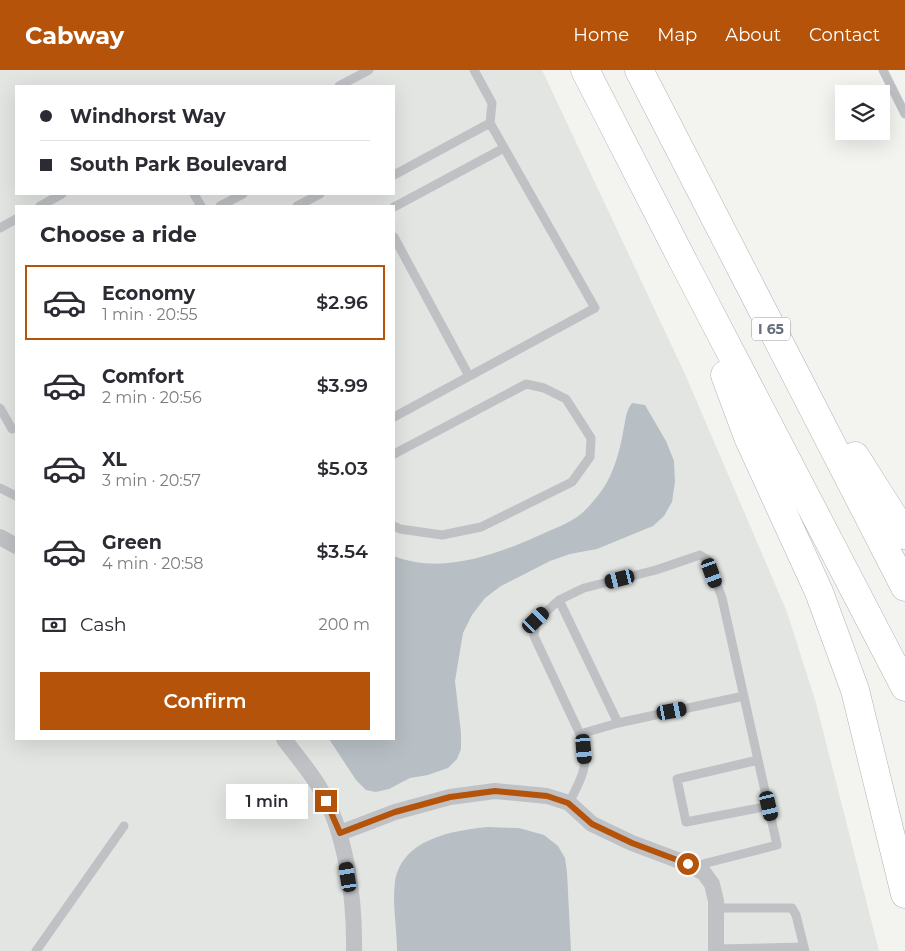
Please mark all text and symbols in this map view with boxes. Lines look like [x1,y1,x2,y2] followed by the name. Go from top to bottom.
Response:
[25,21,124,50] text: Cabway
[573,24,629,46] text: Home
[657,24,697,46] text: Map
[725,24,781,46] text: About
[809,24,880,46] text: Contact
[835,85,890,140] map controls
[835,85,890,140] button: layers
[70,105,226,128] text: Windhorst Way
[70,153,287,176] text: South Park Boulevard
[40,221,197,248] text: Choose a ride
[42,280,87,325] icon: car
[102,282,195,305] text: Economy
[316,291,368,314] text: $2.96
[102,305,198,324] text: 1 min · 20:55
[752,318,790,340] road number: I 65
[42,363,87,408] icon: car
[102,365,184,388] text: Comfort
[317,374,368,397] text: $3.99
[102,388,202,407] text: 2 min · 20:56
[42,446,87,491] icon: car
[102,448,127,471] text: XL
[317,457,368,480] text: $5.03
[102,471,201,490] text: 3 min · 20:57
[42,529,87,574] icon: car
[102,531,162,554] text: Green
[316,540,368,563] text: $3.54
[102,554,204,573] text: 4 min · 20:58
[699,556,724,590] car
[603,568,636,590] car
[519,604,552,636] car
[40,611,68,639] icon: cash
[80,613,127,636] text: Cash
[319,615,370,634] text: 200 m
[40,672,370,730] button: Confirm
[655,701,688,721] car
[575,733,592,765] car
[226,784,308,818] callout: 1 min
[315,790,337,812] route end
[758,790,779,822] car
[246,792,288,811] text: 1 min
[677,853,699,875] route start
[338,861,357,893] car

